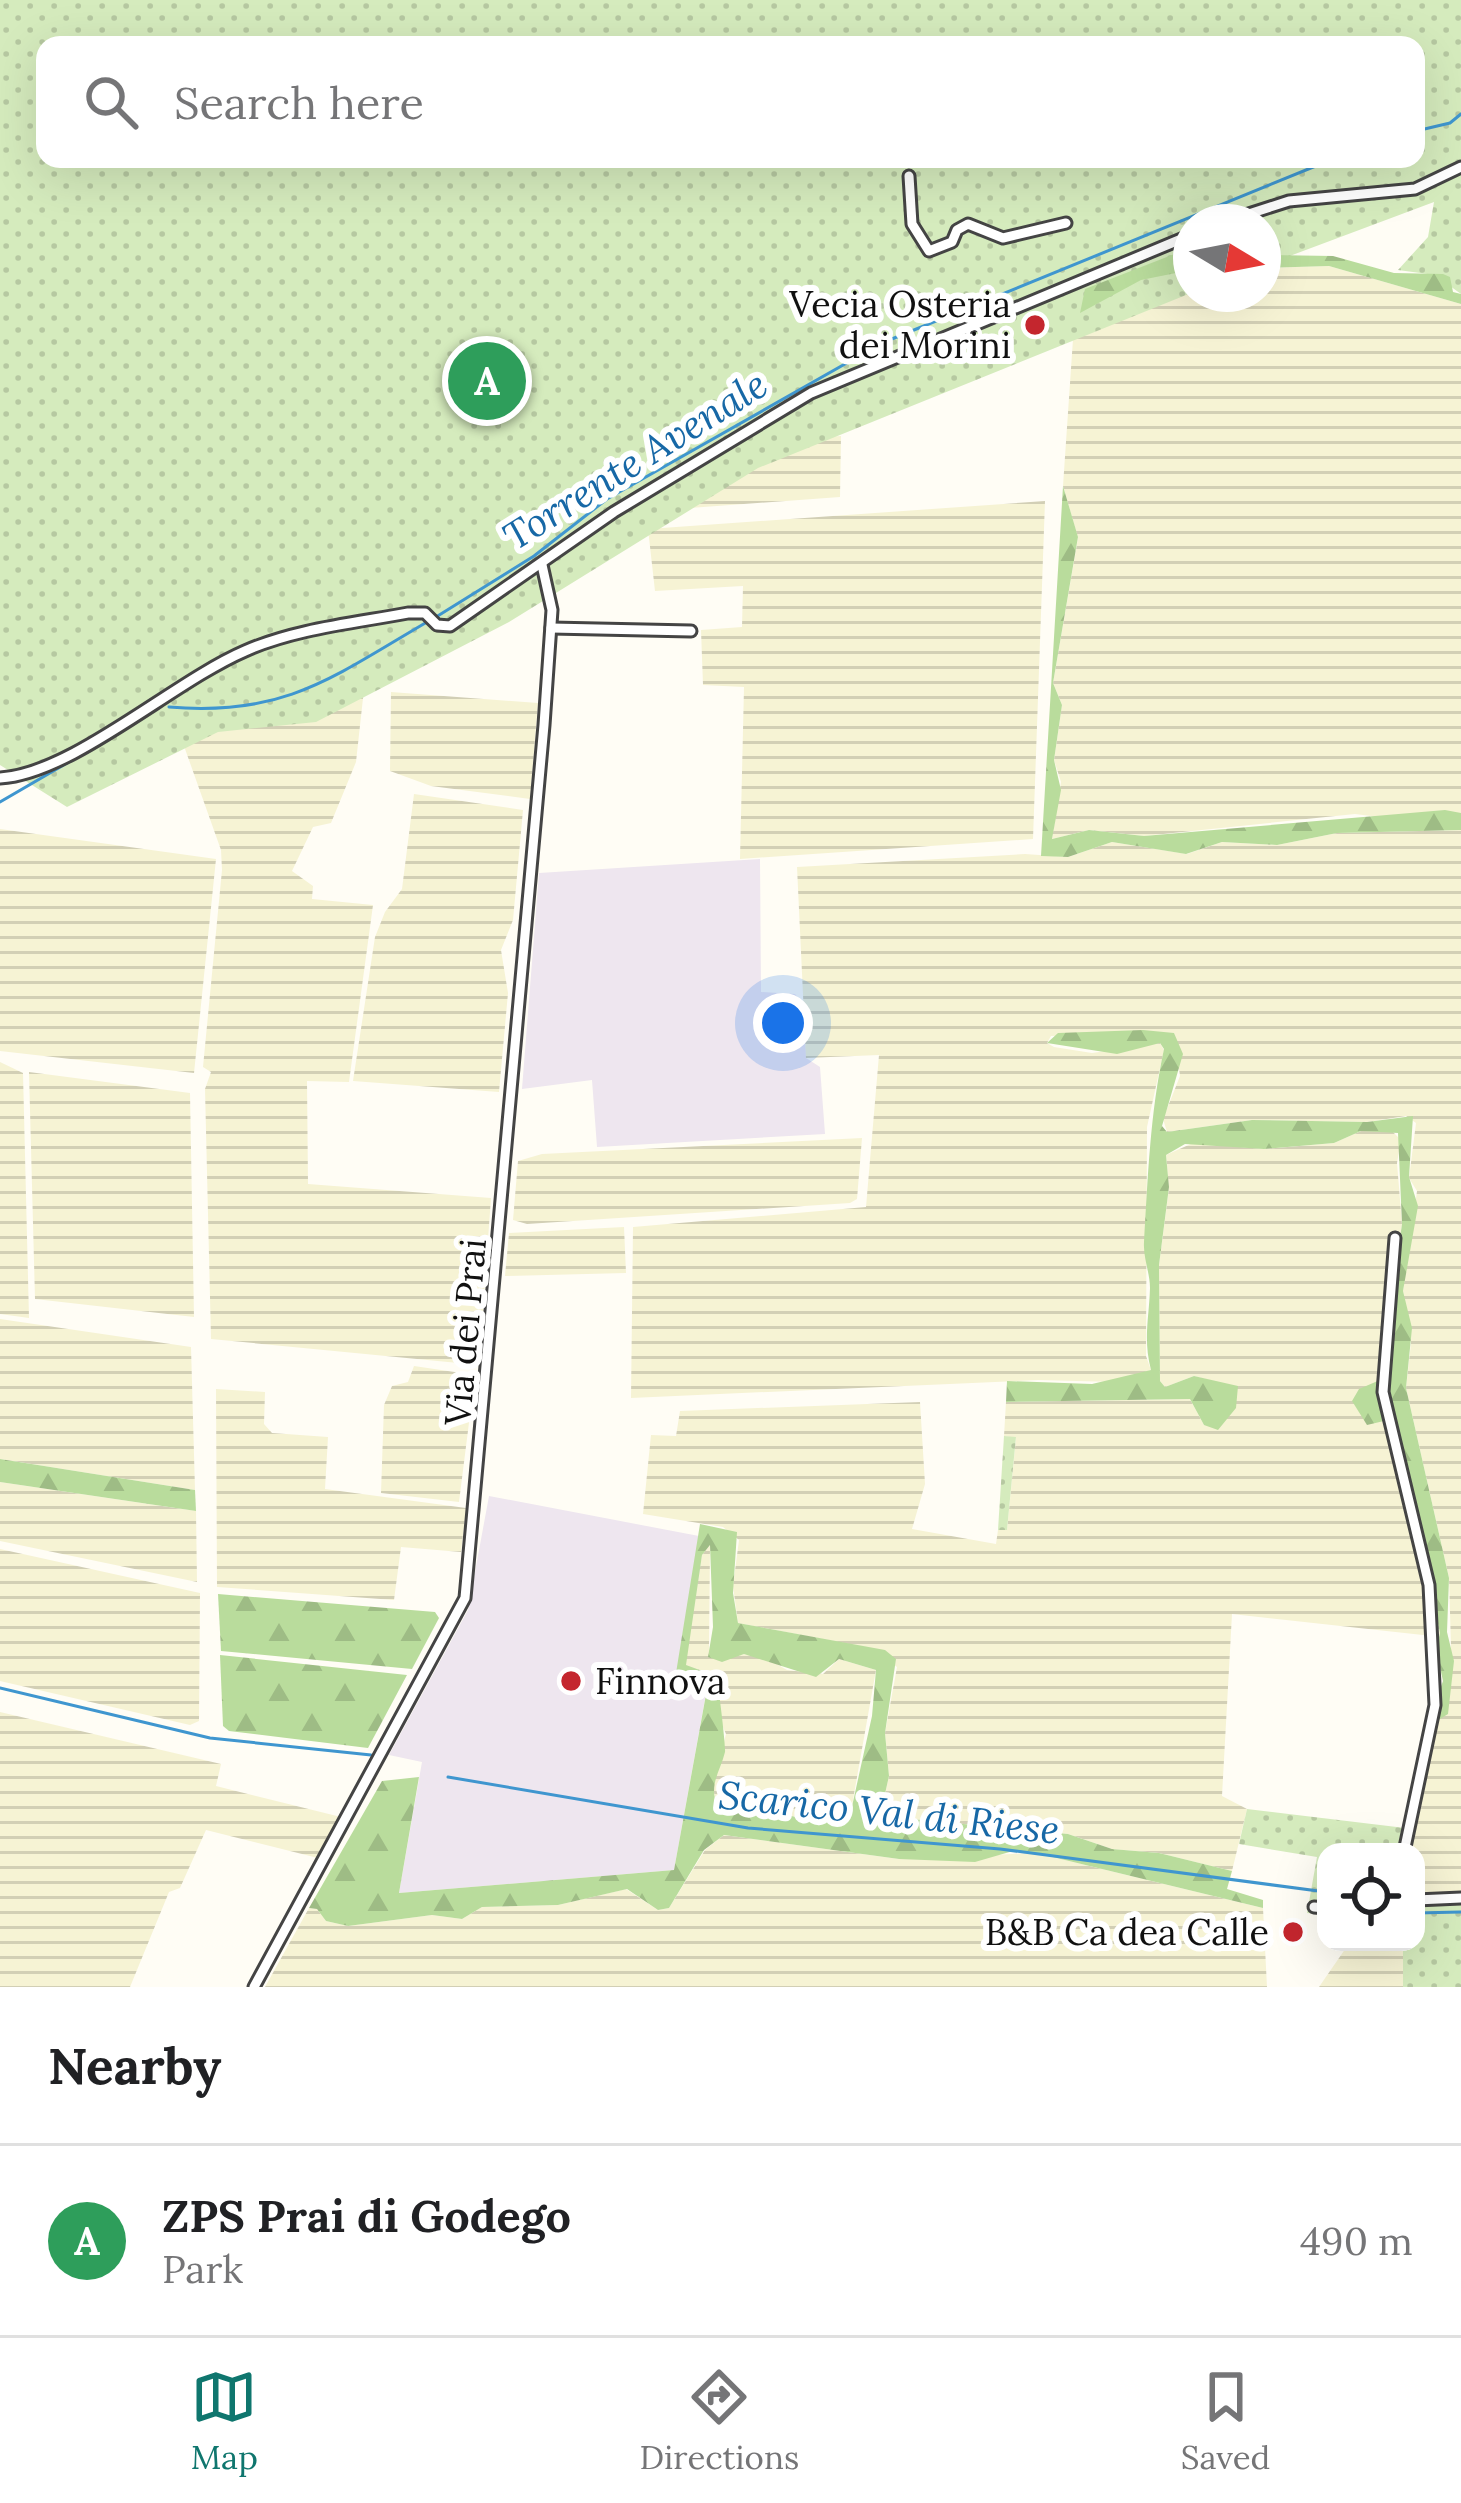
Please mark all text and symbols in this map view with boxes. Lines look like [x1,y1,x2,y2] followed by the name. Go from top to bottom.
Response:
[36,36,1425,168] search box
[78,69,144,135] icon: search
[174,74,424,131] text: Search here
[1173,204,1281,312] north arrow
[788,281,1011,368] place label: Vecia Osteria dei Morini
[1022,312,1048,338] marker: Vecia Osteria dei Morini
[448,336,526,426] pin: A
[494,359,776,561] water label: Torrente Avenale
[753,993,813,1053] your location
[434,1237,496,1428] street label: Via dei Prai
[595,1658,726,1704] place label: Finnova
[558,1668,584,1694] marker: Finnova
[716,1769,1062,1855] water label: Scarico Val di Riese
[1317,1843,1425,1951] map controls
[1317,1843,1425,1951] button: locate
[985,1909,1269,1955] place label: B&B Ca dea Calle
[1280,1919,1306,1945] marker: B&B Ca dea Calle
[48,2033,221,2098] text: Nearby
[162,2187,571,2244] text: ZPS Prai di Godego
[74,2216,100,2266] text: A
[1300,2216,1413,2266] text: 490 m
[162,2244,243,2294] text: Park
[191,2364,258,2478] tab: Map
[640,2364,799,2478] tab: Directions
[1181,2364,1270,2478] tab: Saved

